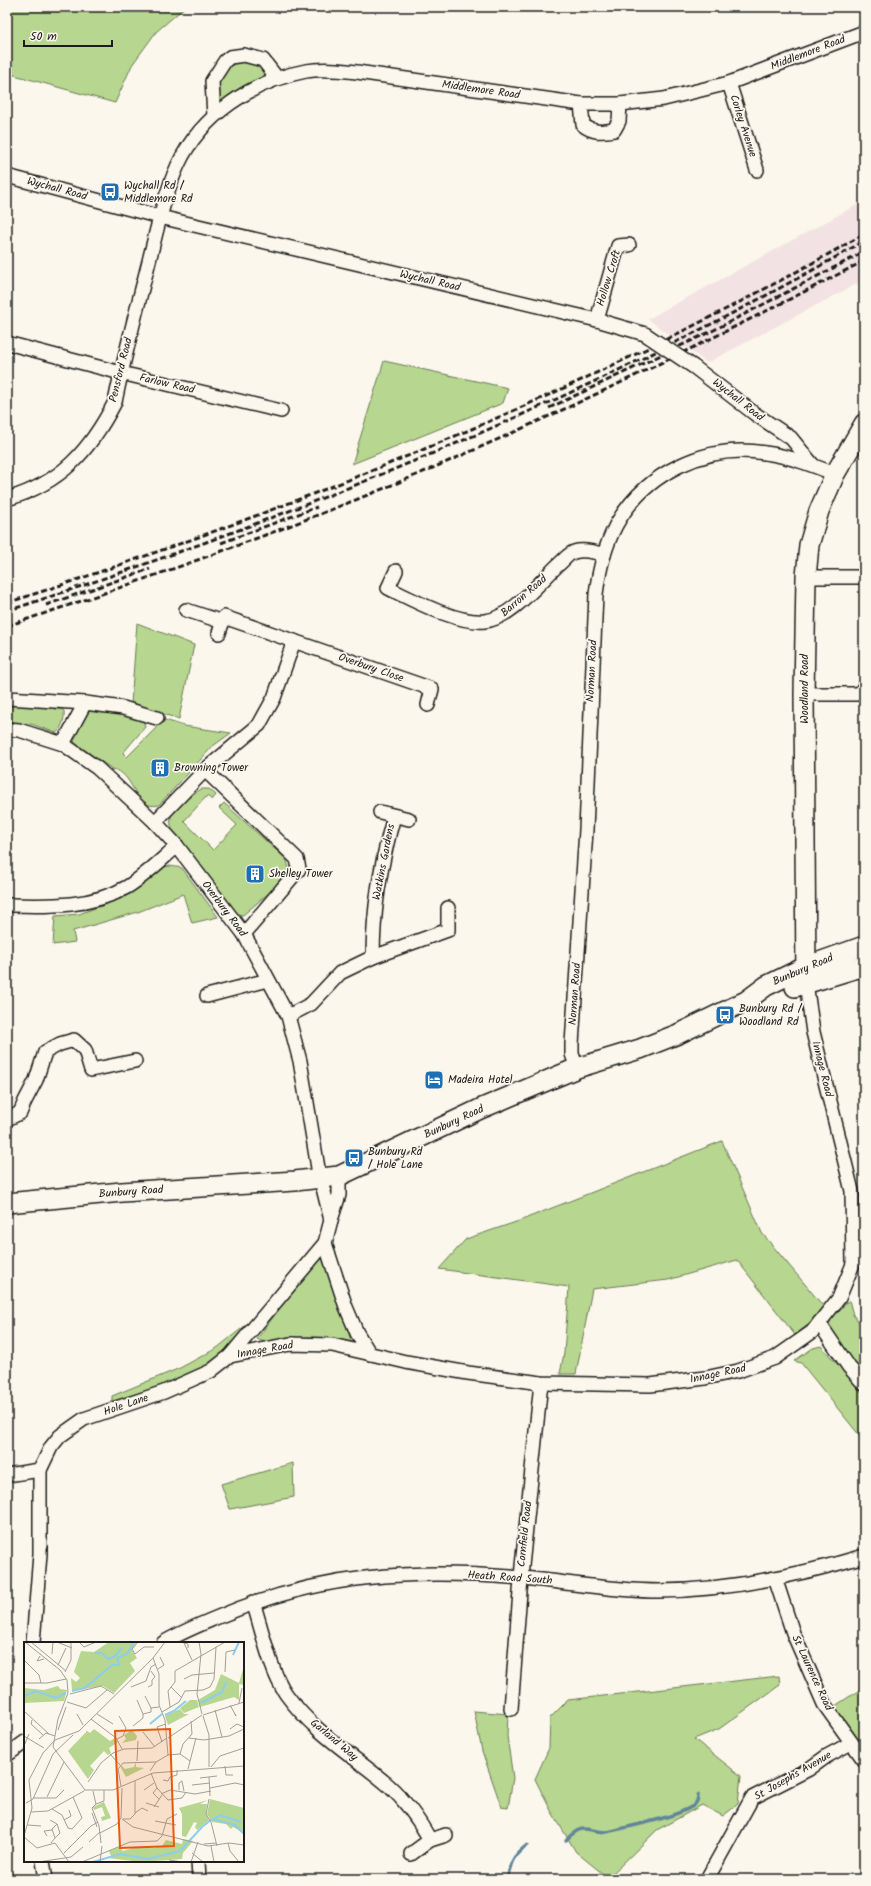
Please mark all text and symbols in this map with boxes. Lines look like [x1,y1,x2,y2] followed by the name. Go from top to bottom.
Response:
[24,22,112,48] scale bar
[30,27,57,46] text: 50 m
[768,30,848,76] street label: Middlemore Road
[441,76,522,104] street label: Middlemore Road
[724,92,762,160] street label: Corley Avenue
[25,172,90,206] street label: Wychall Road
[124,177,193,208] place label: Wychall Rd / Middlemore Rd
[99,181,121,203] bus stop icon: Wychall Rd / Middlemore Rd
[592,247,626,308] street label: Hollow Croft
[398,265,463,297] street label: Wychall Road
[104,335,138,404] street label: Pensford Road
[138,369,197,399] street label: Farlow Road
[708,374,768,426] street label: Wychall Road
[497,570,552,621] street label: Barron Road
[581,639,603,703] street label: Norman Road
[336,648,406,688] street label: Overbury Close
[796,654,814,724] street label: Woodland Road
[149,757,171,779] building icon: Browning Tower
[174,759,249,777] place label: Browning Tower
[368,822,400,902] street label: Watkins Gardens
[244,863,266,885] building icon: Shelley Tower
[269,865,334,883] place label: Shelley Tower
[197,877,251,941] street label: Overbury Road
[770,949,837,991] street label: Bunbury Road
[564,962,586,1026] street label: Norman Road
[739,1000,803,1031] place label: Bunbury Rd / Woodland Rd
[714,1004,736,1026] bus stop icon: Bunbury Rd / Woodland Rd
[806,1039,838,1099] street label: Innage Road
[423,1069,445,1091] hotel icon: Madeira Hotel
[448,1071,513,1089] place label: Madeira Hotel
[421,1100,487,1144] street label: Bunbury Road
[368,1143,423,1174] place label: Bunbury Rd / Hole Lane
[343,1147,365,1169] bus stop icon: Bunbury Rd / Hole Lane
[98,1181,164,1203] street label: Bunbury Road
[235,1336,295,1364] street label: Innage Road
[688,1359,748,1389] street label: Innage Road
[101,1389,151,1421] street label: Hole Lane
[513,1499,537,1568] street label: Cornfield Road
[467,1566,553,1590] street label: Heath Road South
[787,1632,838,1714] street label: St Laurence Road
[24,1642,244,1862] inset map
[306,1714,363,1766] street label: Garland Way
[751,1746,835,1806] street label: St Josephs Avenue

